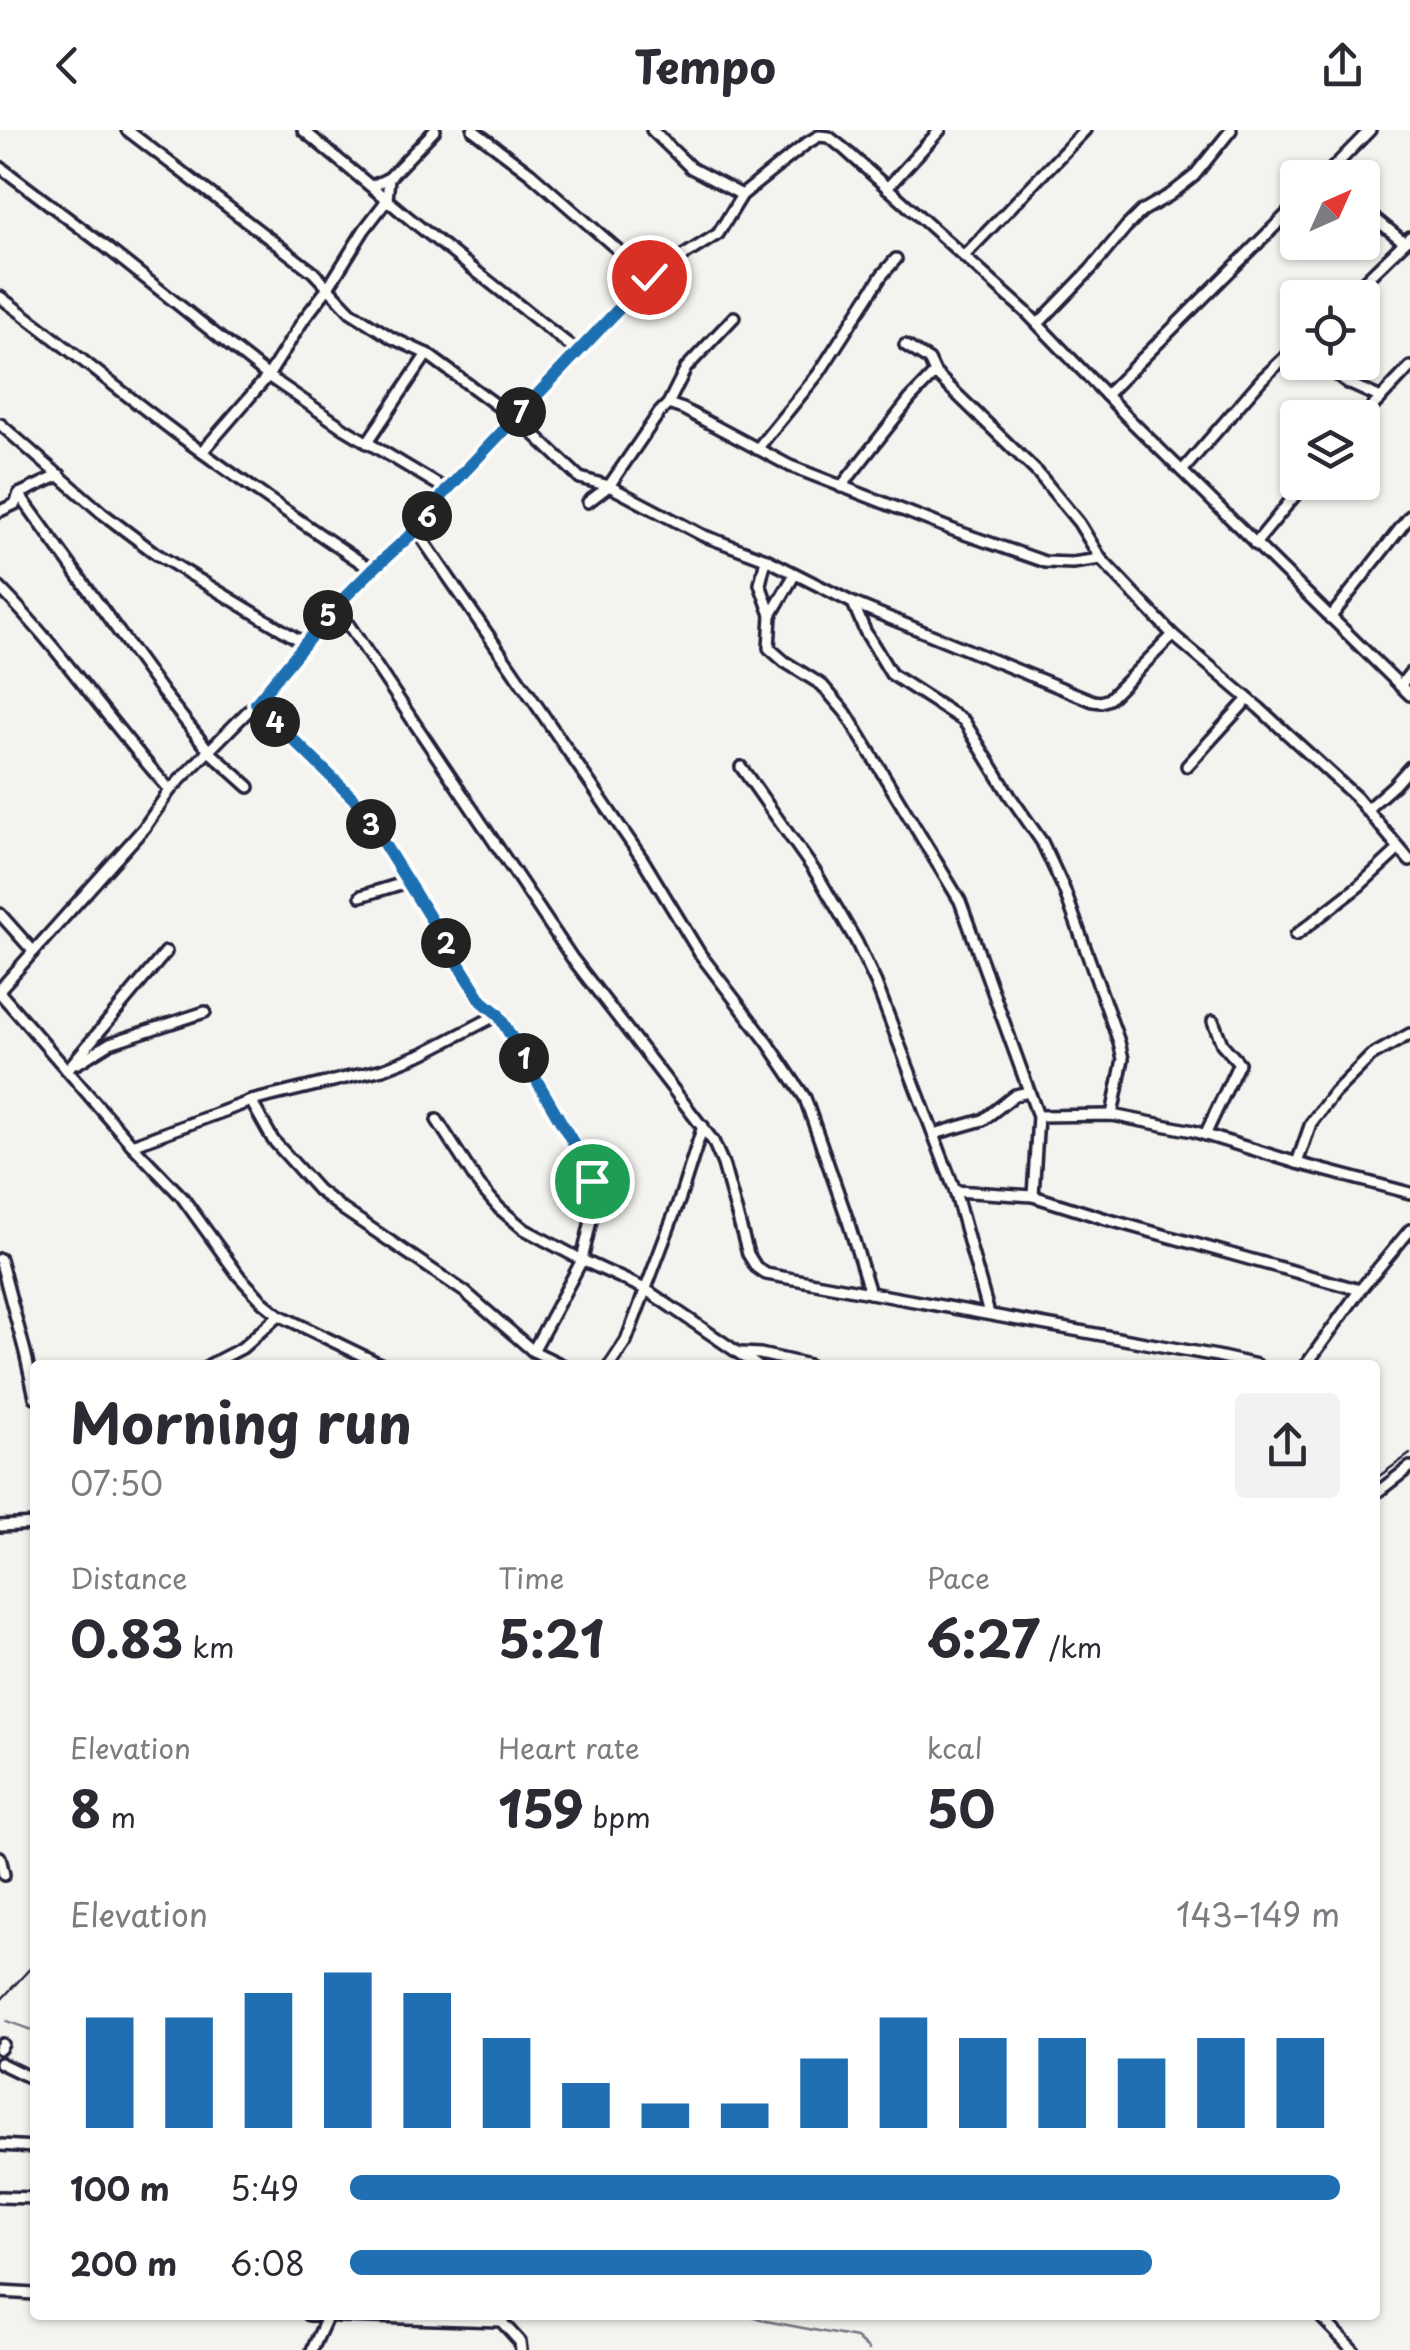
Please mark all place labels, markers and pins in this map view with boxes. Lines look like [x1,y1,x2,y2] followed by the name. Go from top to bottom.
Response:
[607,235,692,320] pin
[496,387,546,437] pin: 7
[402,491,452,541] pin: 6
[303,590,353,640] pin: 5
[250,697,300,747] pin: 4
[346,799,396,849] pin: 3
[421,918,471,968] pin: 2
[499,1033,549,1083] pin: 1
[550,1139,635,1224] pin

